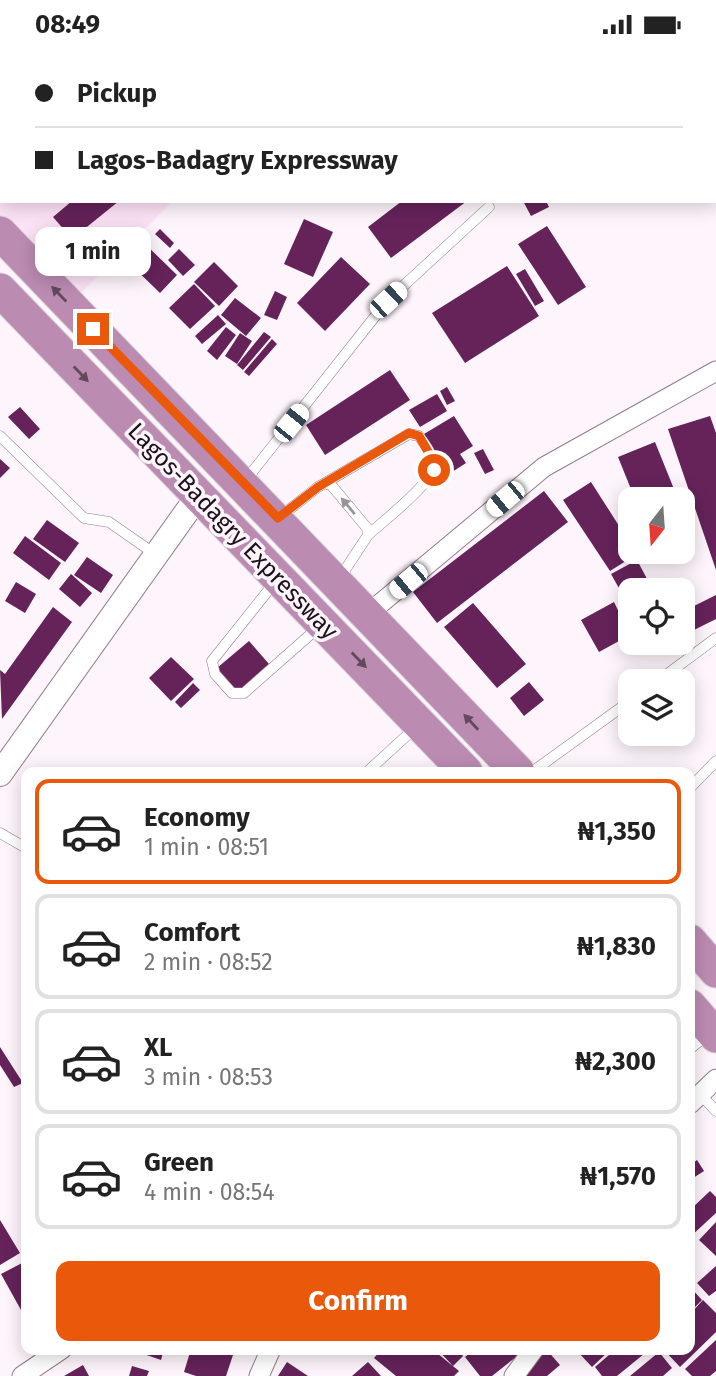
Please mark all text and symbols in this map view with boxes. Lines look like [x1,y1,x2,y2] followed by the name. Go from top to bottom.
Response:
[35,9,100,40] text: 08:49
[77,78,157,109] text: Pickup
[77,145,398,176] text: Lagos-Badagry Expressway
[35,227,151,277] callout: 1 min
[65,237,121,265] text: 1 min
[366,278,411,322] car
[50,285,67,302] one-way arrow
[77,313,109,345] route end
[73,365,89,382] one-way arrow
[270,400,313,446] car
[122,417,344,645] street label: Lagos-Badagry Expressway
[418,454,450,486] route start
[483,477,528,521] car
[618,487,695,563] north arrow
[618,487,695,746] map controls
[341,498,356,516] one-way arrow
[386,559,431,603] car
[618,578,695,655] button: locate
[351,652,368,669] one-way arrow
[618,669,695,746] button: layers
[464,714,480,731] one-way arrow
[60,800,123,863] icon: car
[144,802,250,833] text: Economy
[578,816,656,847] text: ₦1,350
[144,833,269,861] text: 1 min · 08:51
[60,915,123,978] icon: car
[144,917,240,948] text: Comfort
[577,931,656,962] text: ₦1,830
[144,948,273,976] text: 2 min · 08:52
[60,1030,123,1093] icon: car
[144,1032,172,1063] text: XL
[575,1046,656,1077] text: ₦2,300
[144,1063,273,1091] text: 3 min · 08:53
[60,1145,123,1208] icon: car
[144,1147,214,1178] text: Green
[580,1161,656,1192] text: ₦1,570
[144,1178,275,1206] text: 4 min · 08:54
[56,1261,660,1341] button: Confirm

